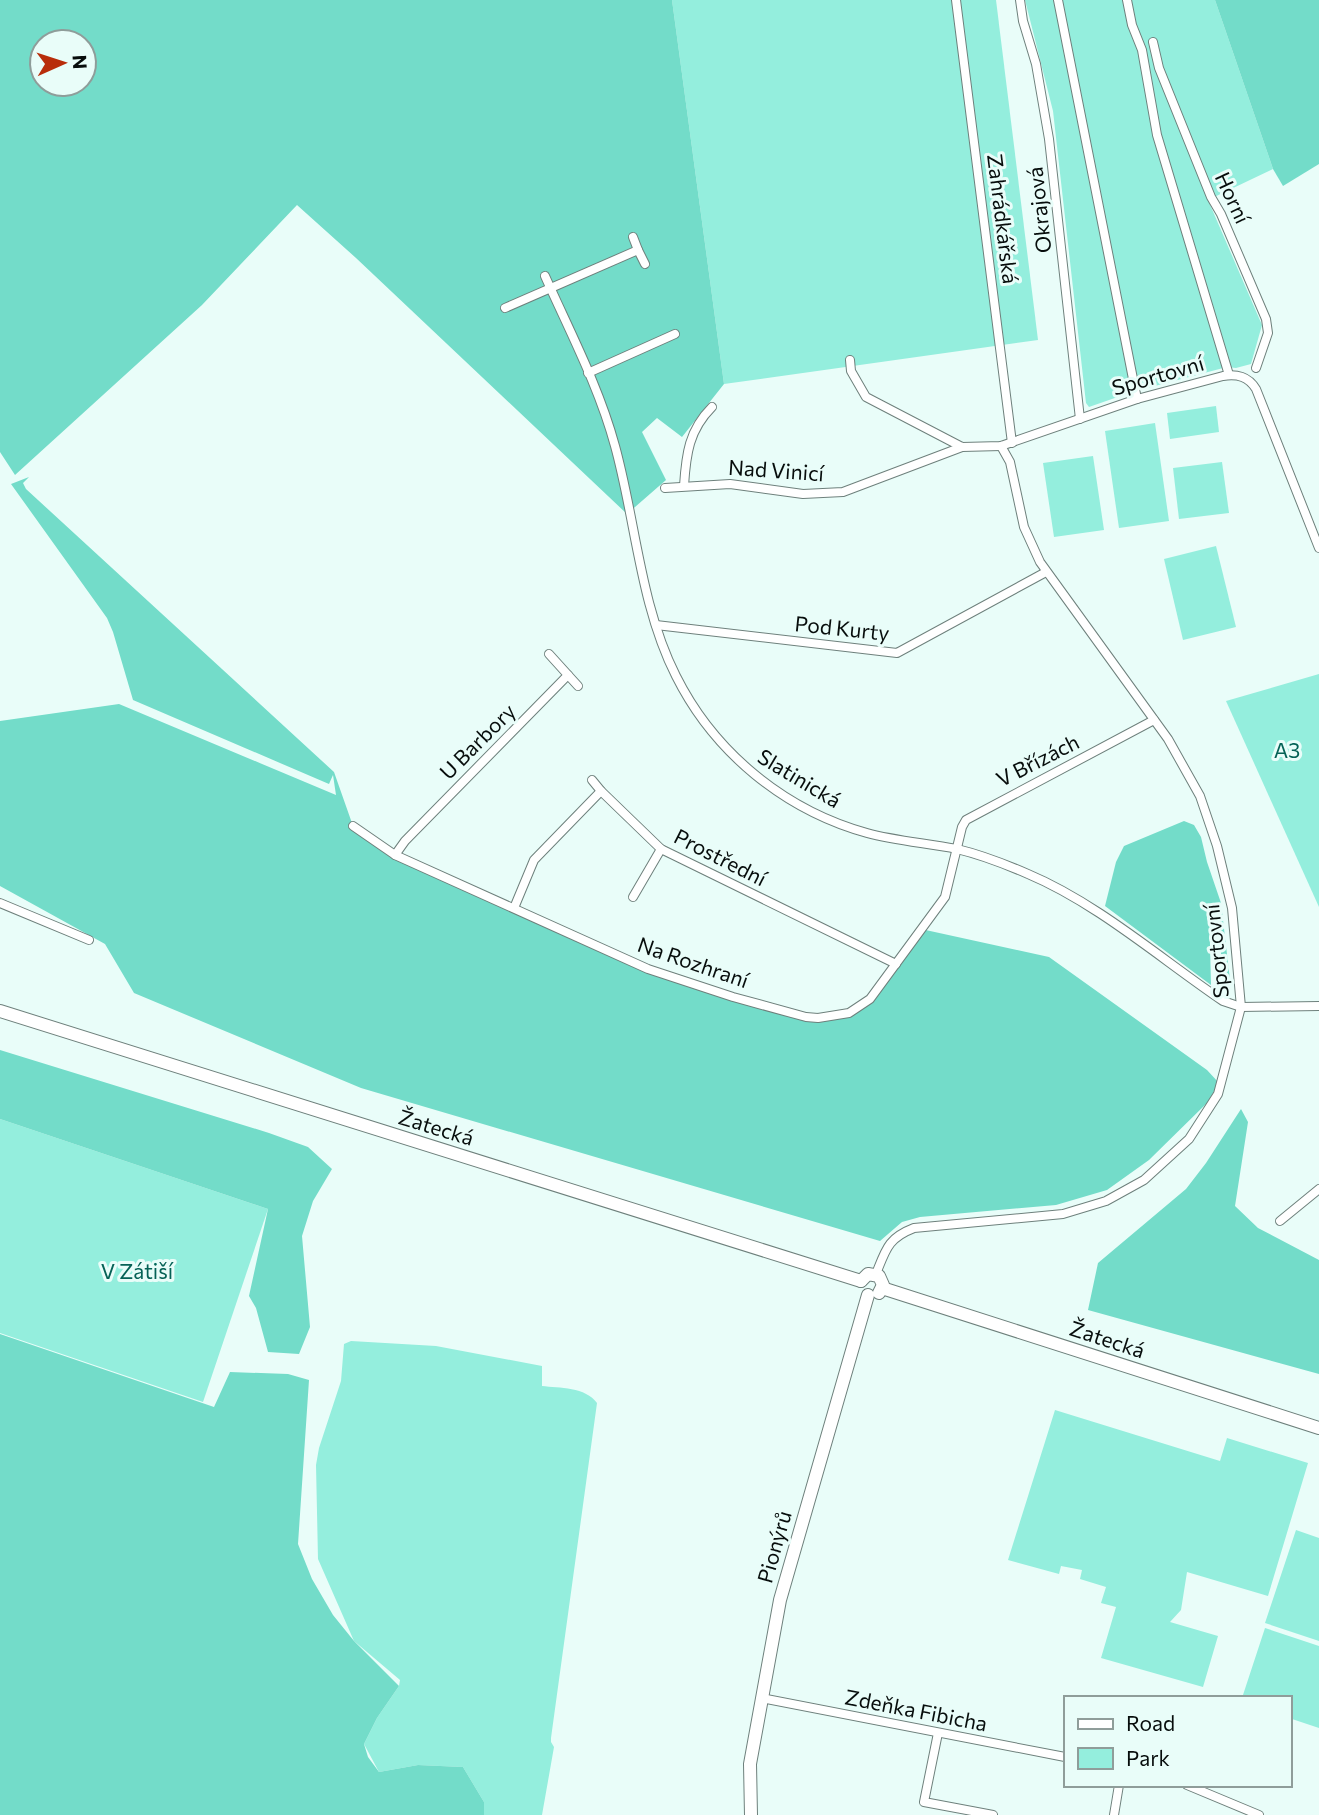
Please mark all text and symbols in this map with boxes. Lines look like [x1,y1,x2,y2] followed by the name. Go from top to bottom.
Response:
[28,28,98,98] north arrow
[69,54,92,70] text: N
[983,153,1024,285] street label: Zahrádkářská
[1022,166,1055,255] street label: Okrajová
[1211,168,1256,228] street label: Horní
[1109,349,1207,400] street label: Sportovní
[727,454,825,485] street label: Nad Vinicí
[794,610,891,645] street label: Pod Kurty
[434,698,520,784] street label: U Barbory
[992,728,1083,791] street label: V Břízách
[1274,737,1300,762] park label: A3
[754,743,846,812] street label: Slatinická
[670,823,772,891] street label: Prostřední
[1198,902,1233,999] street label: Sportovní
[635,931,753,992] street label: Na Rozhraní
[396,1103,477,1150] street label: Žatecká
[101,1258,174,1283] park label: V Zátiší
[1067,1315,1148,1362] street label: Žatecká
[751,1508,796,1586] street label: Pionýrů
[843,1683,990,1736] street label: Zdeňka Fibicha
[1064,1696,1291,1787] legend
[1126,1710,1175,1735] text: Road
[1126,1745,1170,1770] text: Park

